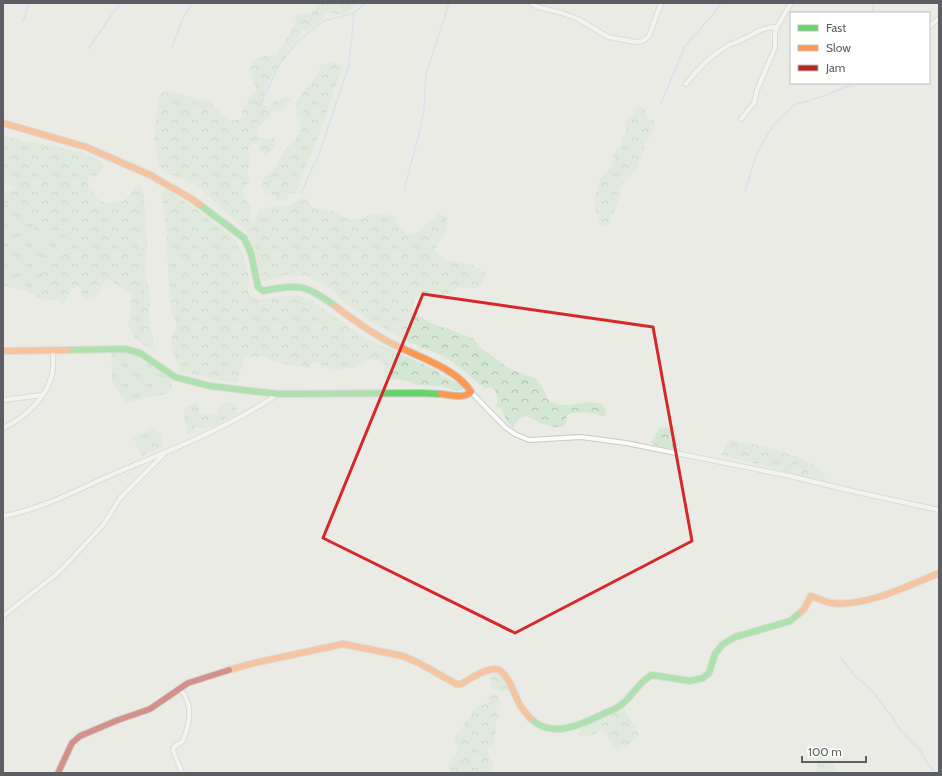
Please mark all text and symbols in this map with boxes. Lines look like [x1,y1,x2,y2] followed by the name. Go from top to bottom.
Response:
[790,12,930,84] legend
[826,20,846,35] text: Fast
[826,40,851,55] text: Slow
[825,60,845,75] text: Jam
[802,738,866,764] scale bar
[808,744,842,759] text: 100 m

